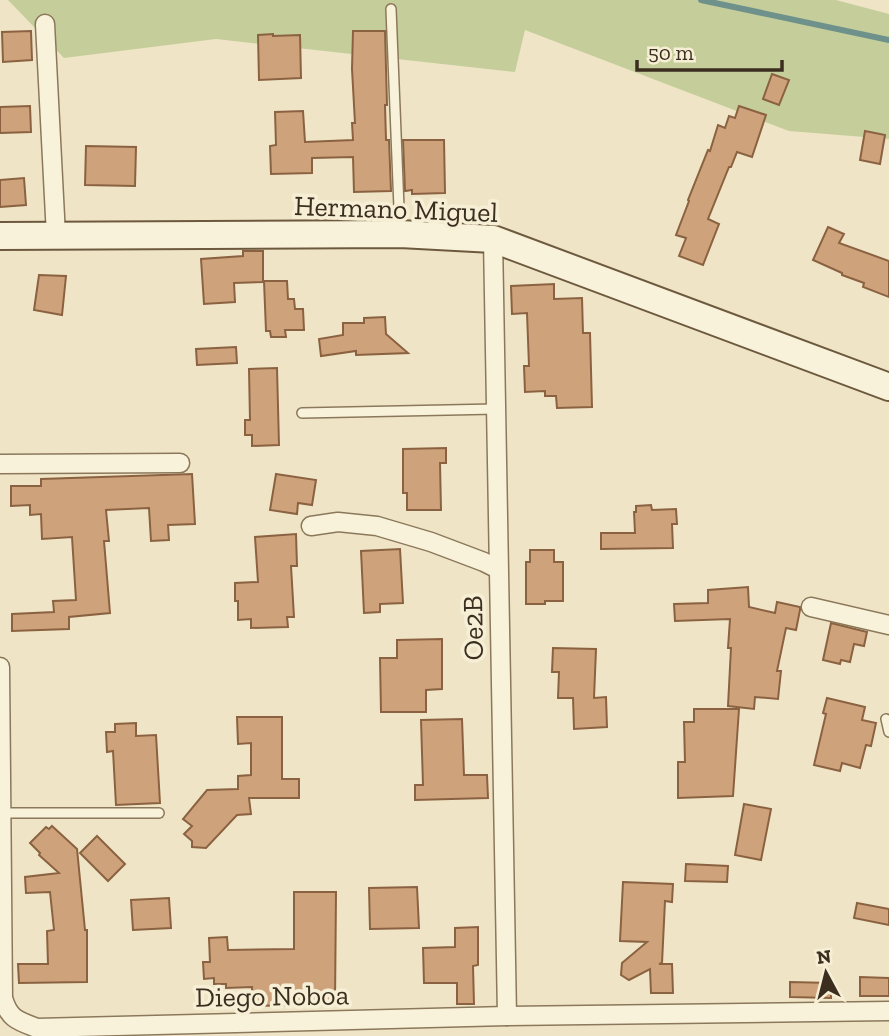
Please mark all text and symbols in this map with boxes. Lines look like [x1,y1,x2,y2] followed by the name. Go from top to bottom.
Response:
[637,28,782,72] scale bar
[648,40,694,65] text: 50 m
[293,189,499,229] street label: Hermano Miguel
[456,595,490,661] street label: Oe2B
[791,938,861,1008] north arrow
[815,944,833,969] text: N
[195,978,350,1014] street label: Diego Noboa

